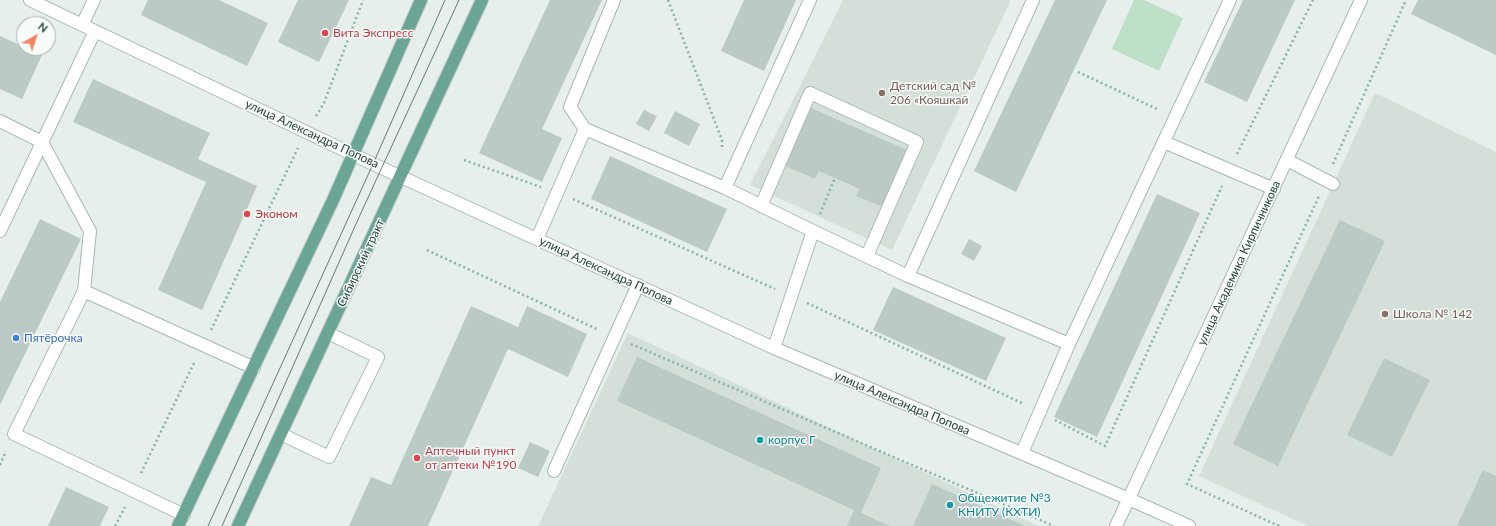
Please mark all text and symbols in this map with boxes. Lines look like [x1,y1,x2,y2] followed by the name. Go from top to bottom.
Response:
[16,16,56,56] north arrow
[36,19,51,35] text: N
[333,26,413,40] place label: Вита Экспресс
[320,28,330,38] marker: Вита Экспресс
[890,79,976,107] place label: Детский сад № 206 «Кояшкай
[877,88,887,98] marker: Детский сад № 206 «Кояшкай
[243,97,381,171] street label: улица Александра Попова
[1194,178,1284,348] street label: улица Академика Кирпичникова
[255,207,298,221] place label: Эконом
[242,209,252,219] marker: Эконом
[334,217,388,309] street label: Сибирский тракт
[537,234,675,308] street label: улица Александра Попова
[1393,307,1472,321] place label: Школа № 142
[1380,309,1390,319] marker: Школа № 142
[24,331,83,345] place label: Пятёрочка
[11,333,21,343] marker: Пятёрочка
[832,368,972,438] street label: улица Александра Попова
[768,433,816,447] place label: корпус Г
[755,435,765,445] marker: корпус Г
[425,444,517,472] place label: Аптечный пункт от аптеки №190
[412,453,422,463] marker: Аптечный пункт от аптеки №190
[958,491,1051,519] place label: Общежитие №3 КНИТУ (КХТИ)
[945,500,955,510] marker: Общежитие №3 КНИТУ (КХТИ)

